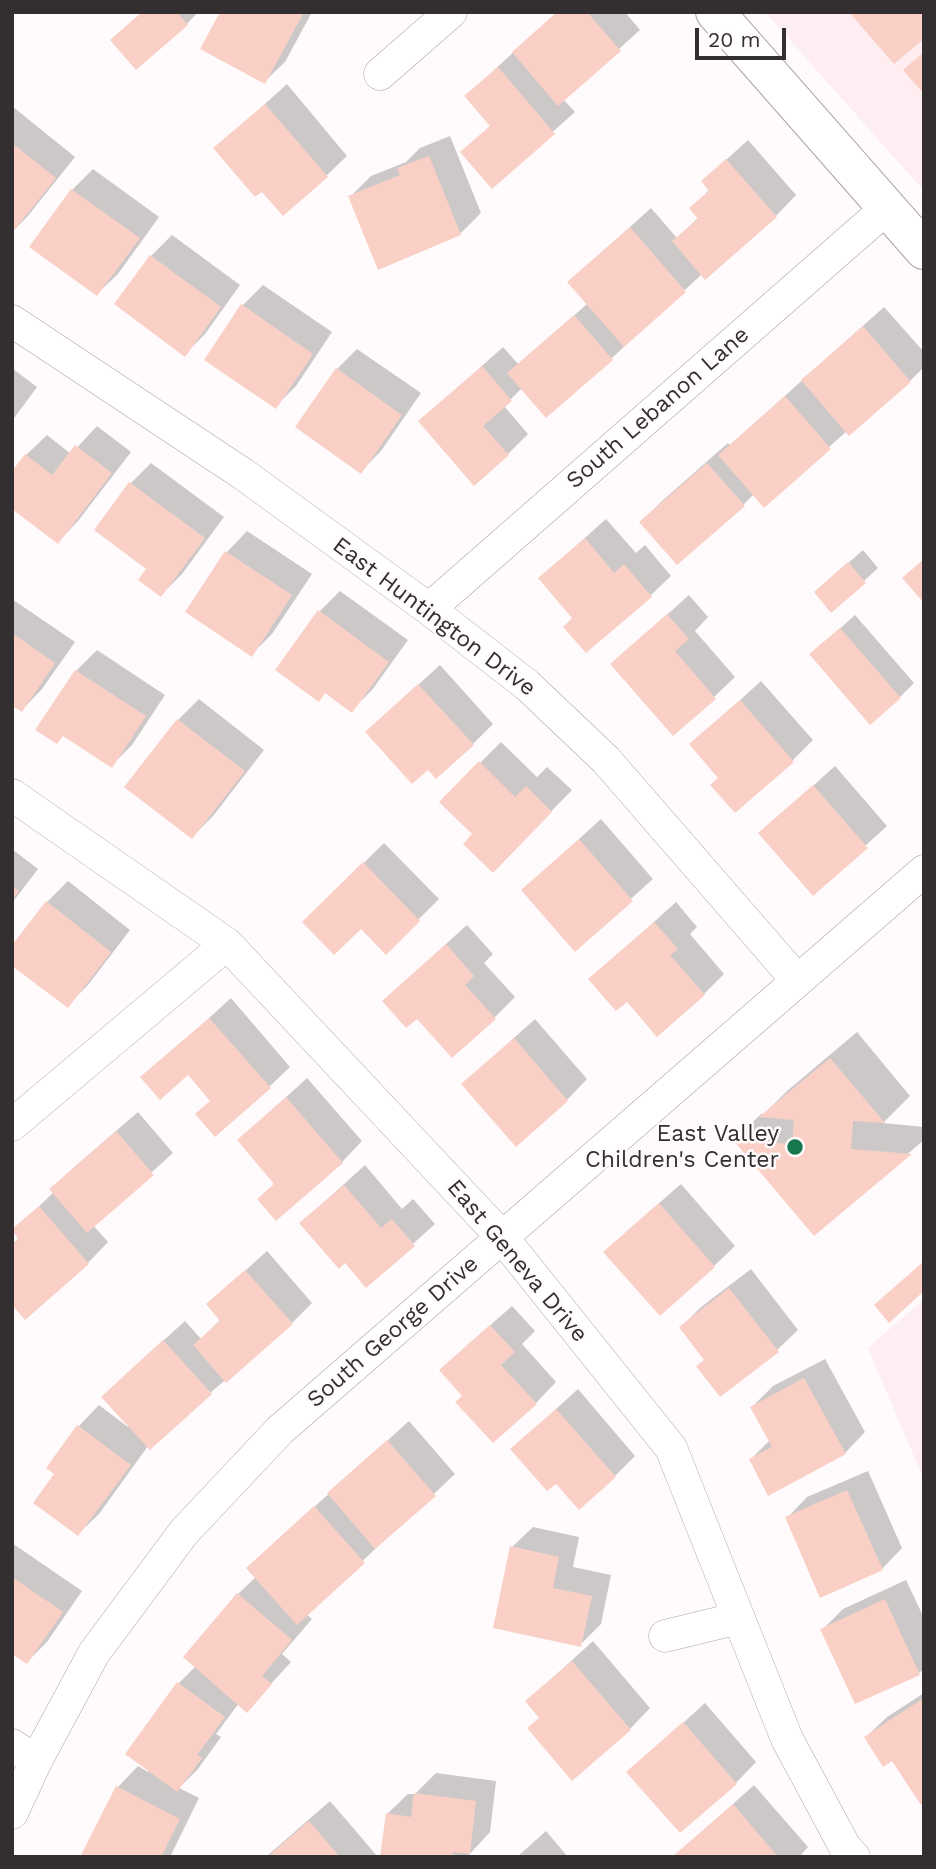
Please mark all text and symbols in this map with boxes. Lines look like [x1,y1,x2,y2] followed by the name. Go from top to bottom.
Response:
[698,14,789,58] scale bar
[708,27,760,52] text: 20 m
[561,321,755,495] street label: South Lebanon Lane
[327,532,541,702] street label: East Huntington Drive
[585,1120,779,1174] place label: East Valley Children's Center
[785,1137,805,1157] marker: East Valley Children's Center
[441,1174,593,1348] street label: East Geneva Drive
[302,1250,484,1414] street label: South George Drive

